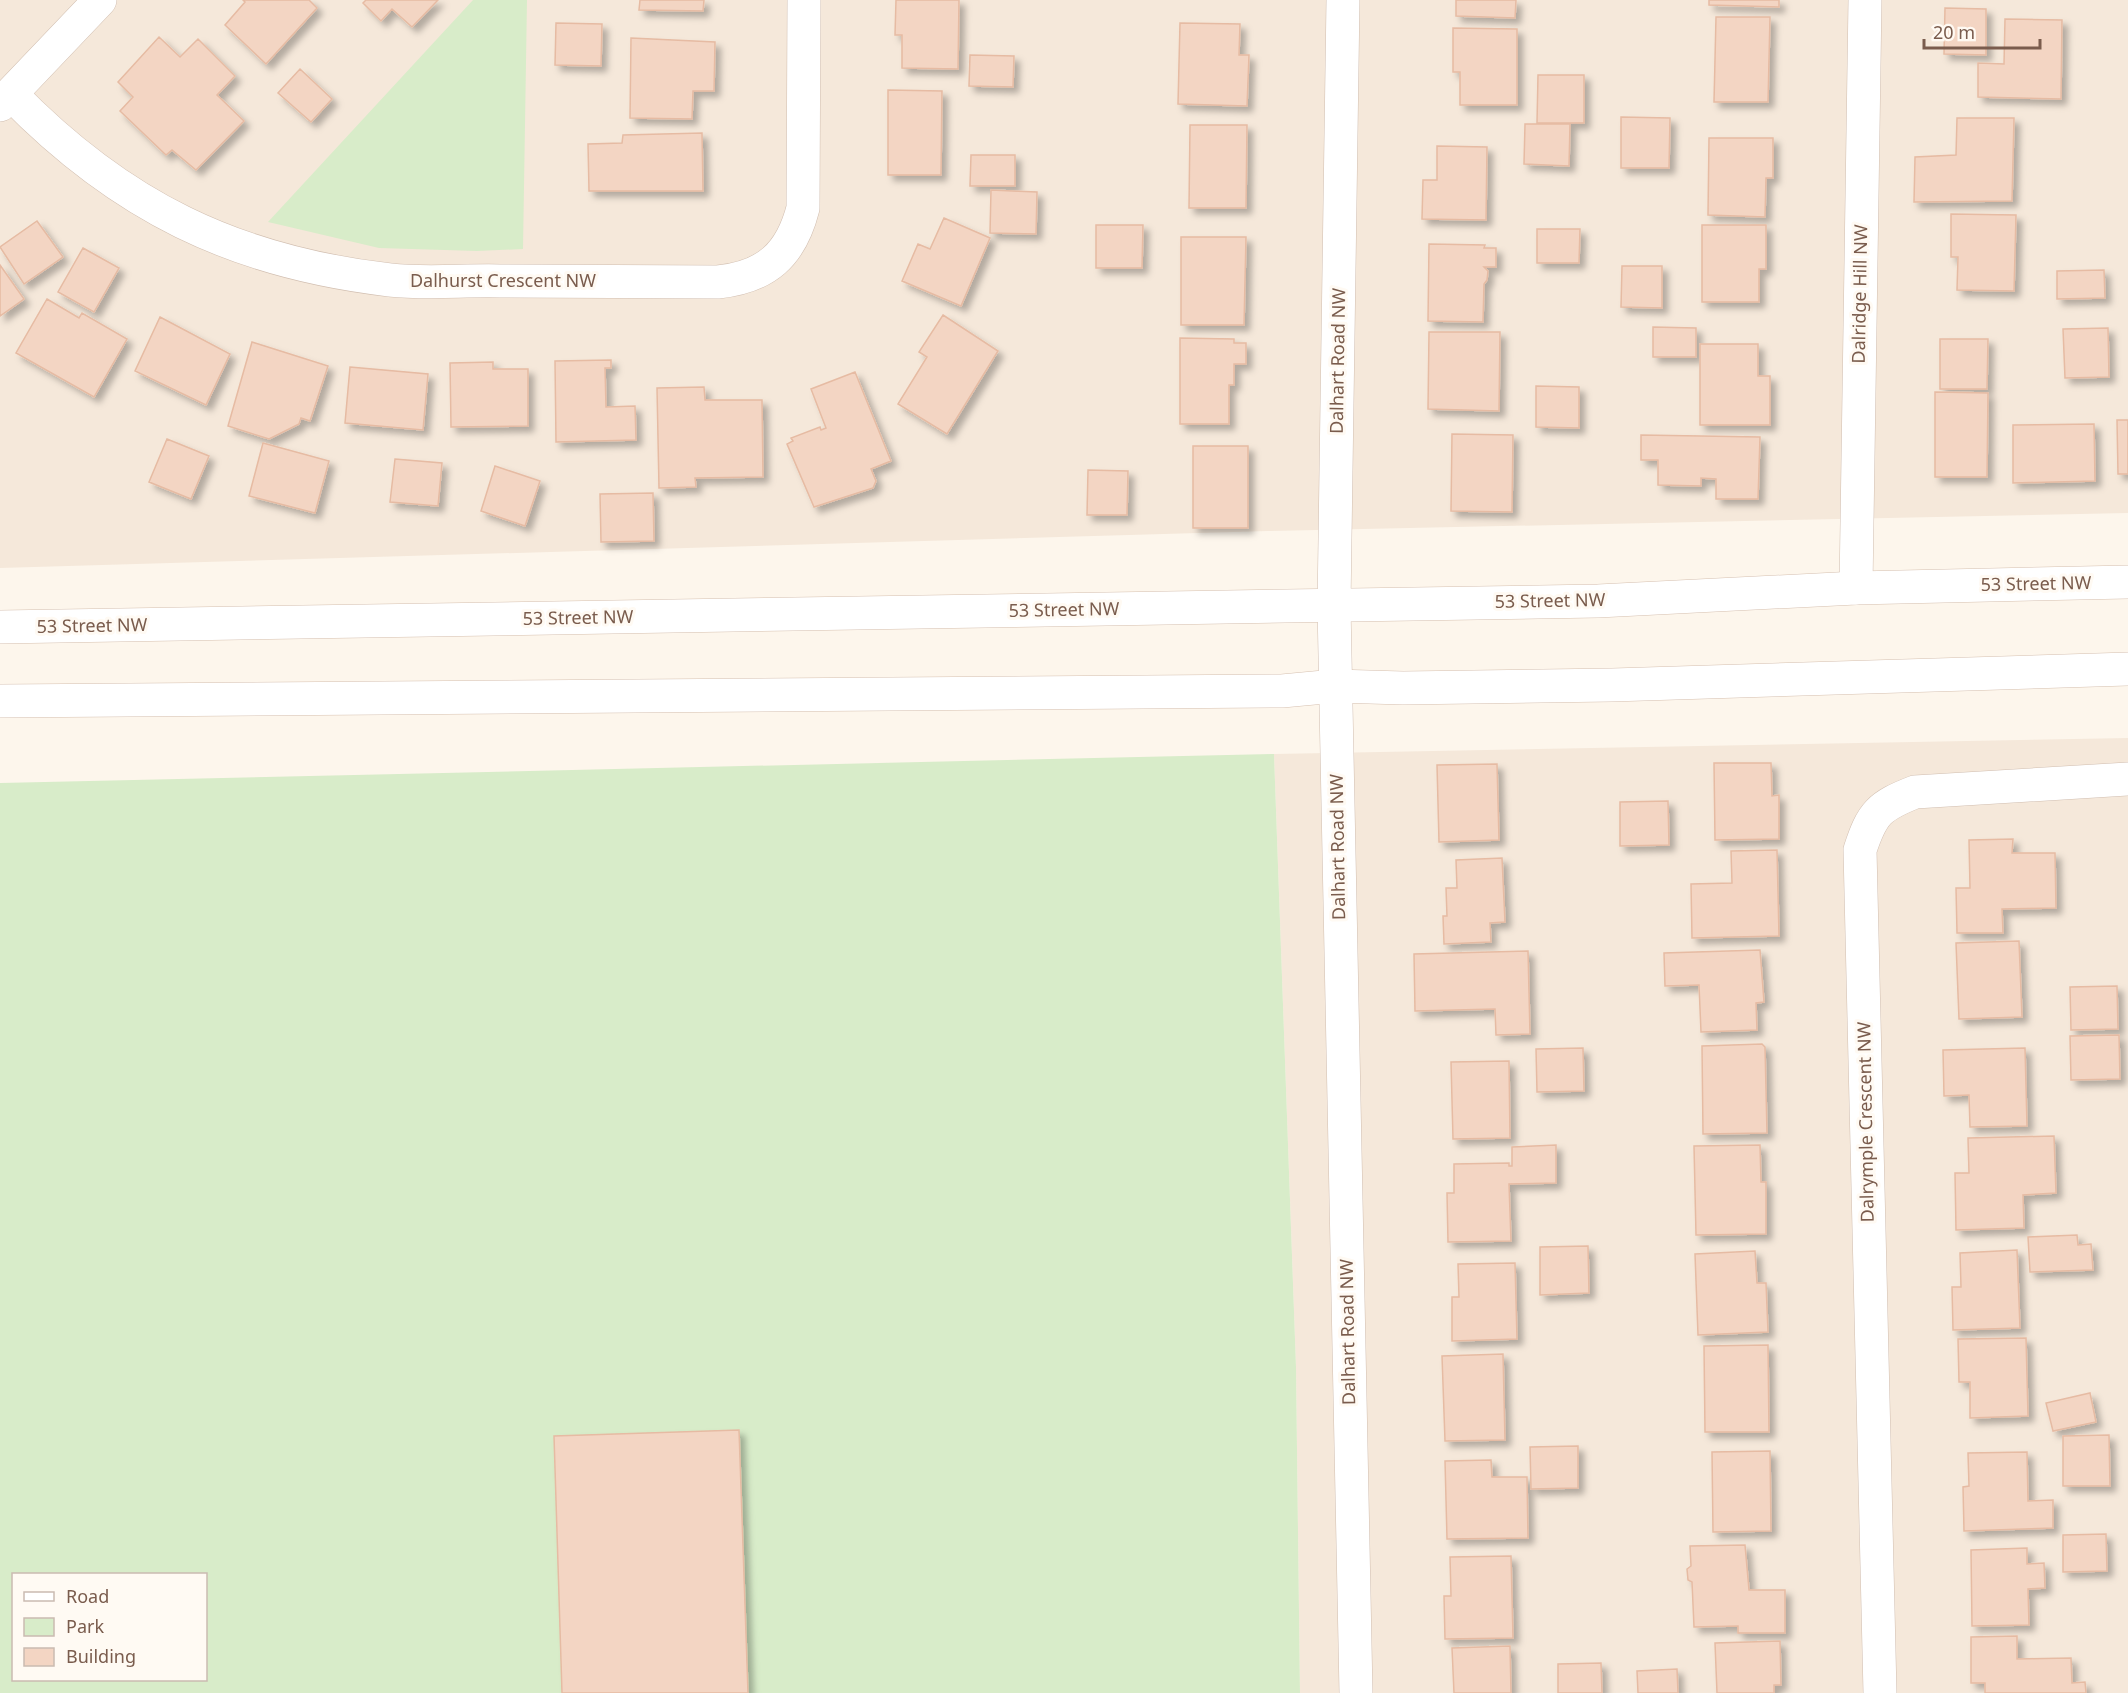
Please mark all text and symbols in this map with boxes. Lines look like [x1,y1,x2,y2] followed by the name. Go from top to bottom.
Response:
[1924,12,2040,50] scale bar
[1933,20,1975,44] text: 20 m
[1846,224,1872,364] street label: Dalridge Hill NW
[410,268,596,292] street label: Dalhurst Crescent NW
[1324,287,1350,434] street label: Dalhart Road NW
[1980,570,2092,596] street label: 53 Street NW
[1494,587,1606,613] street label: 53 Street NW
[1008,596,1120,622] street label: 53 Street NW
[522,604,634,630] street label: 53 Street NW
[36,612,148,638] street label: 53 Street NW
[1324,774,1350,920] street label: Dalhart Road NW
[1851,1021,1879,1223] street label: Dalrymple Crescent NW
[1334,1259,1360,1405] street label: Dalhart Road NW
[12,1573,207,1681] legend
[66,1584,109,1608] text: Road
[66,1614,104,1638] text: Park
[66,1644,136,1668] text: Building

